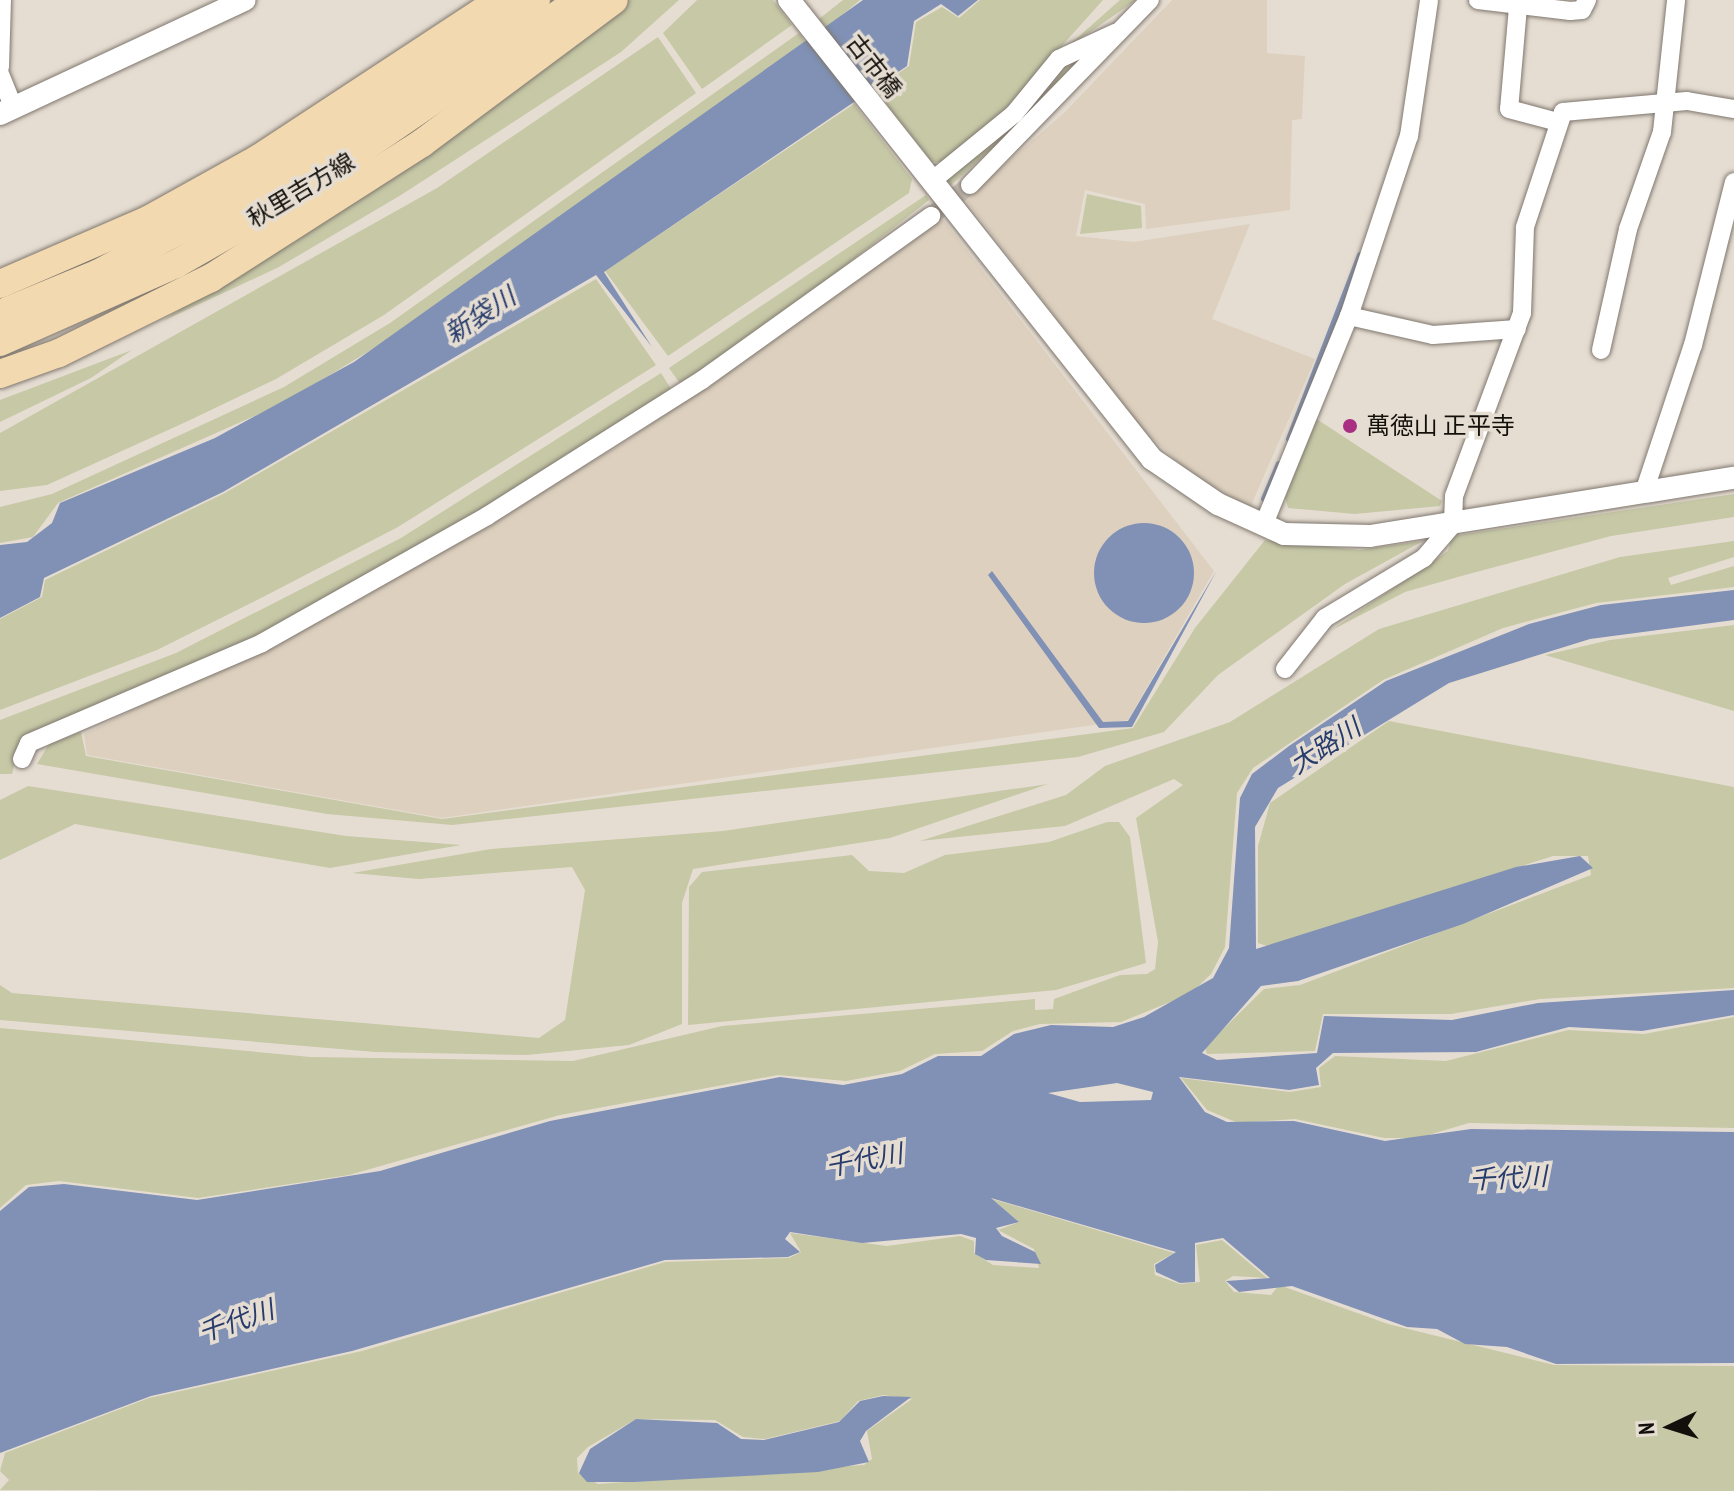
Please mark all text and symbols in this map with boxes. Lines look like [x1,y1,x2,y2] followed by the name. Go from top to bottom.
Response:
[840,29,908,103] street label: 古市橋
[242,147,360,233] street label: 秋里吉方線
[439,281,521,349] water label: 新袋川
[1366,412,1515,440] place label: 萬徳山 正平寺
[1341,417,1359,435] marker: 萬徳山 正平寺
[1284,712,1366,780] water label: 大路川
[823,1137,905,1183] water label: 千代川
[1468,1160,1548,1196] water label: 千代川
[194,1294,278,1348] water label: 千代川
[1630,1387,1710,1467] north arrow
[1632,1422,1660,1436] text: N

